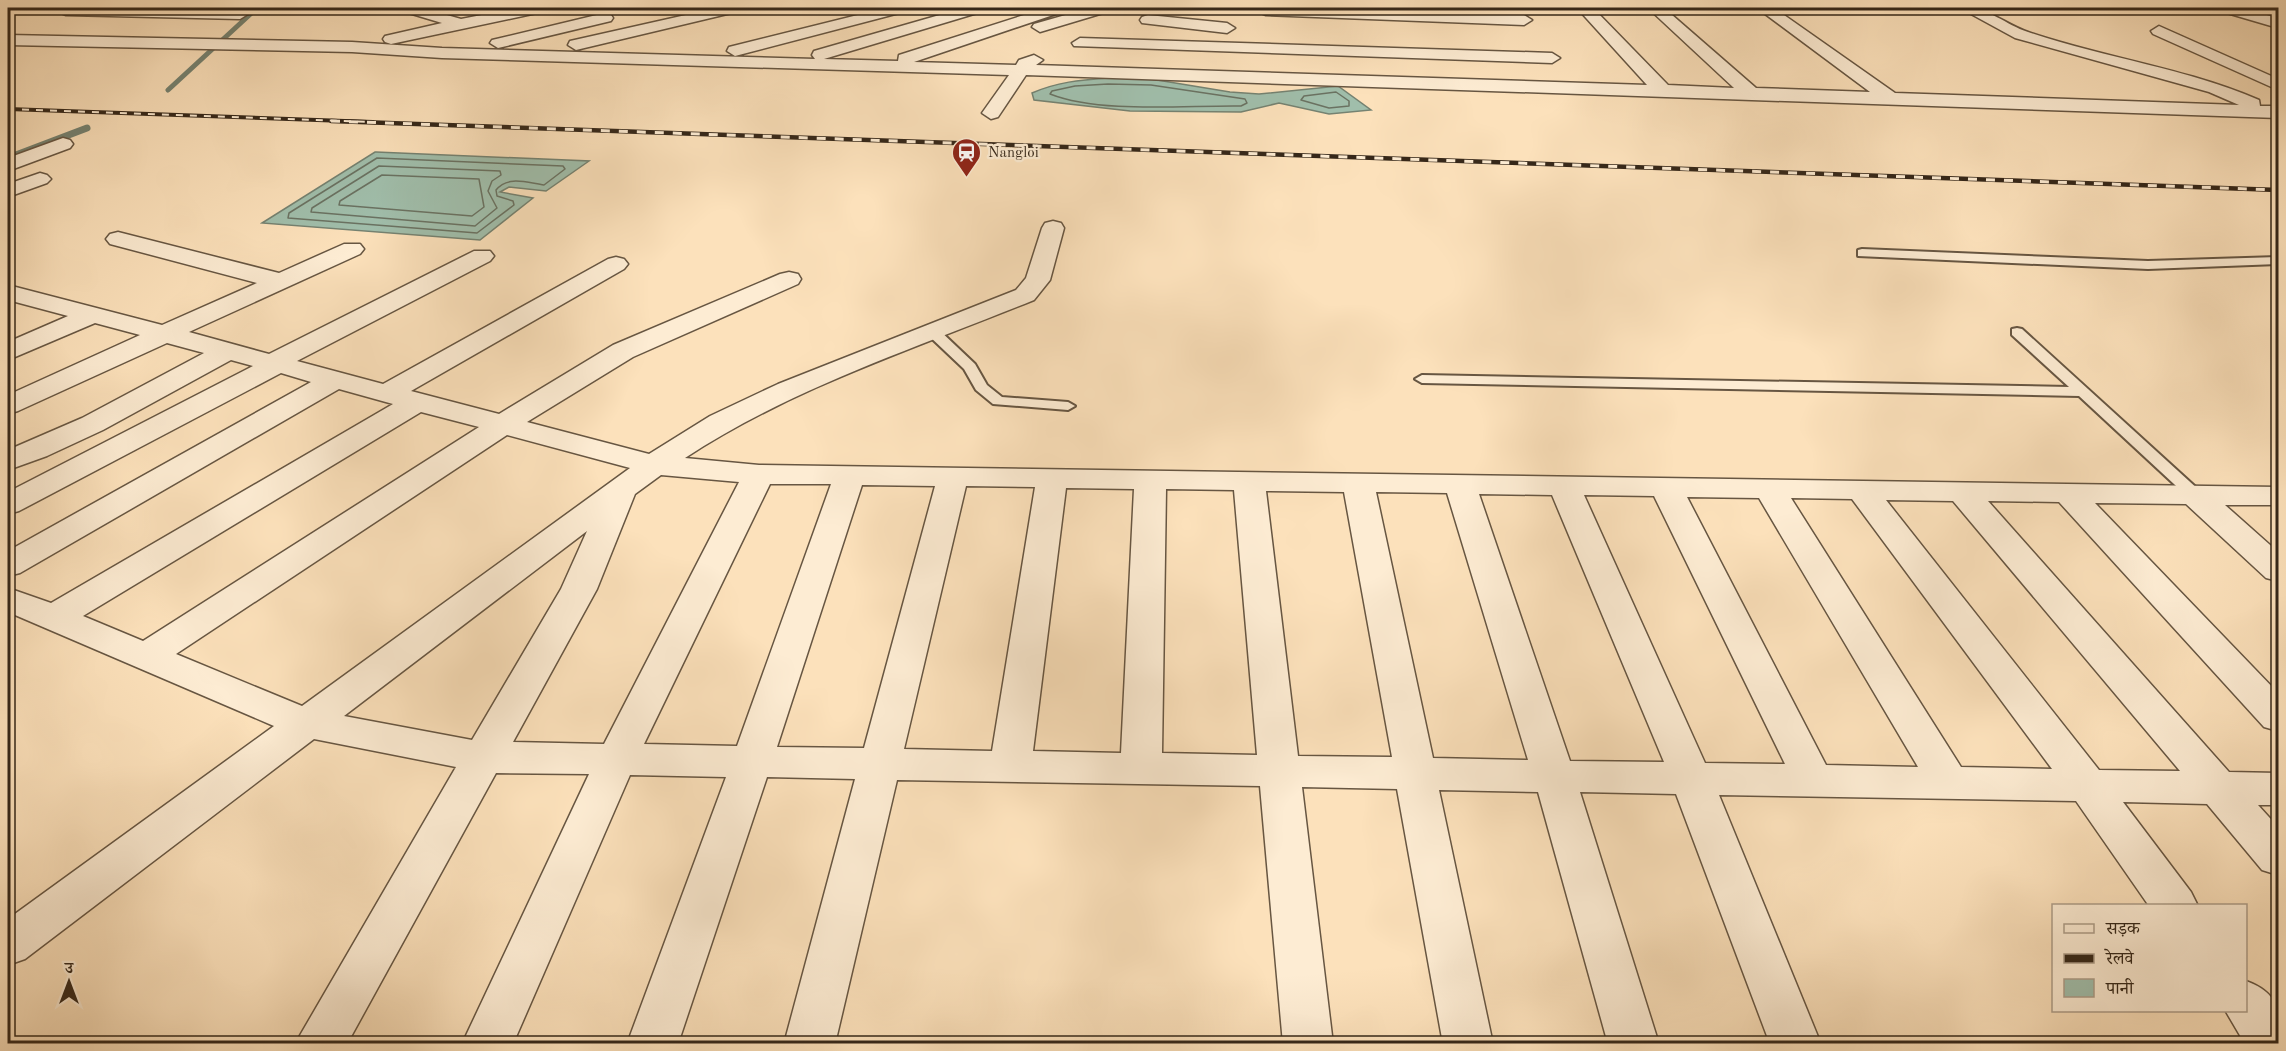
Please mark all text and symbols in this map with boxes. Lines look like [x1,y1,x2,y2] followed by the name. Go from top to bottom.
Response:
[951,136,983,178] station icon: Nangloi
[988,146,1039,161] place label: Nangloi
[2052,904,2247,1012] legend
[2105,920,2141,938] text: सड़क
[2104,948,2135,968] text: रेलवे
[39,952,99,1012] north arrow
[64,961,75,977] text: उ
[2105,978,2135,998] text: पानी

